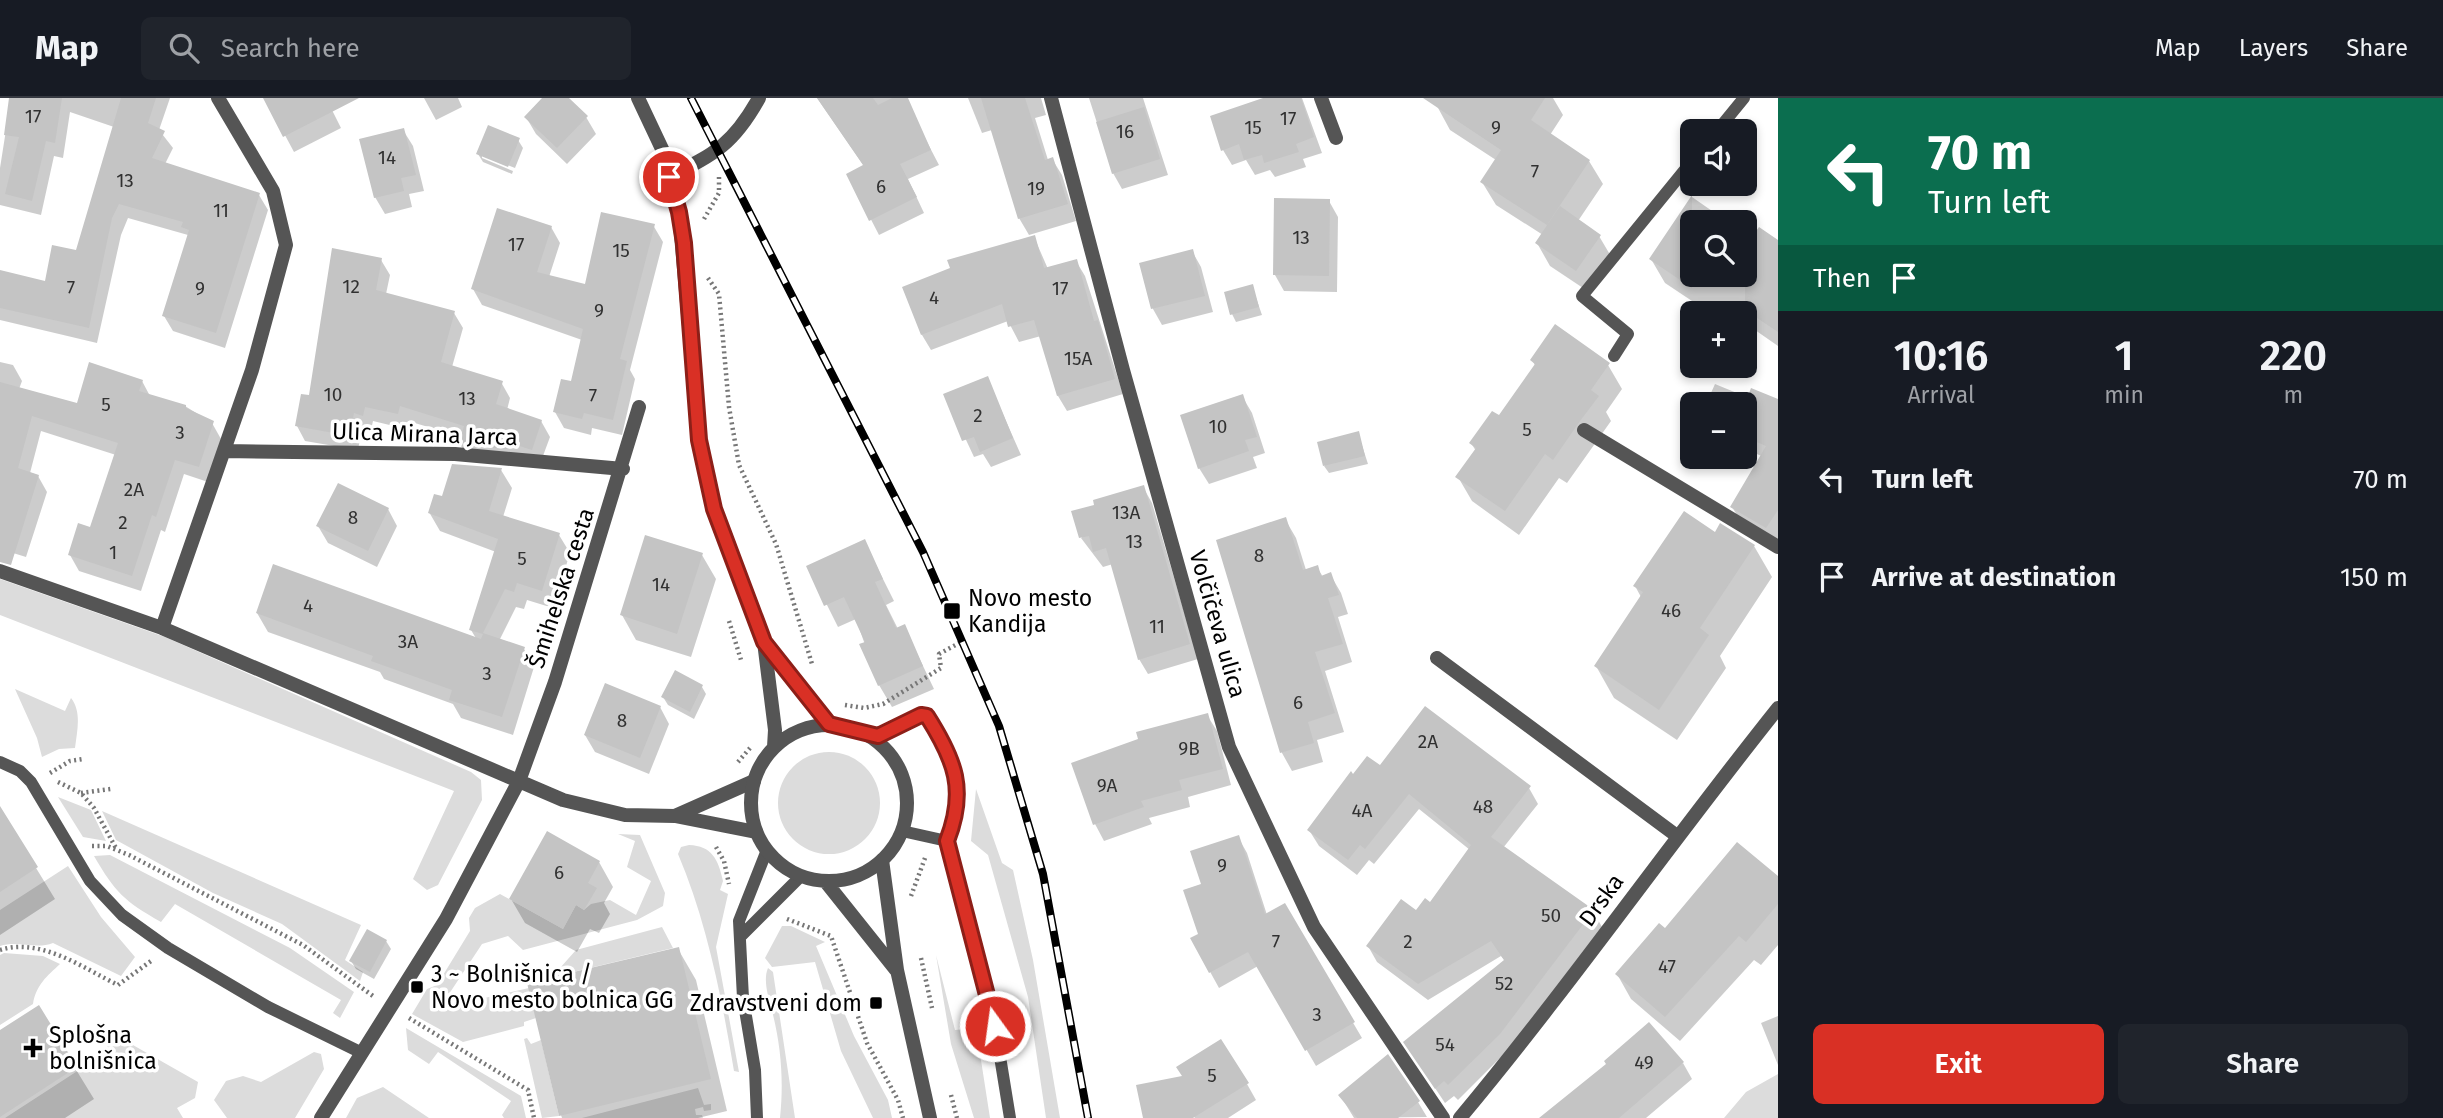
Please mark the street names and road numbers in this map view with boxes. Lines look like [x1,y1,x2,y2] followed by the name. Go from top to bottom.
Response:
[332,417,518,451] street label: Ulica Mirana Jarca
[521,504,600,672] street label: Šmihelska cesta
[1184,547,1252,701] street label: Volčičeva ulica
[1573,868,1629,932] street label: Drska

